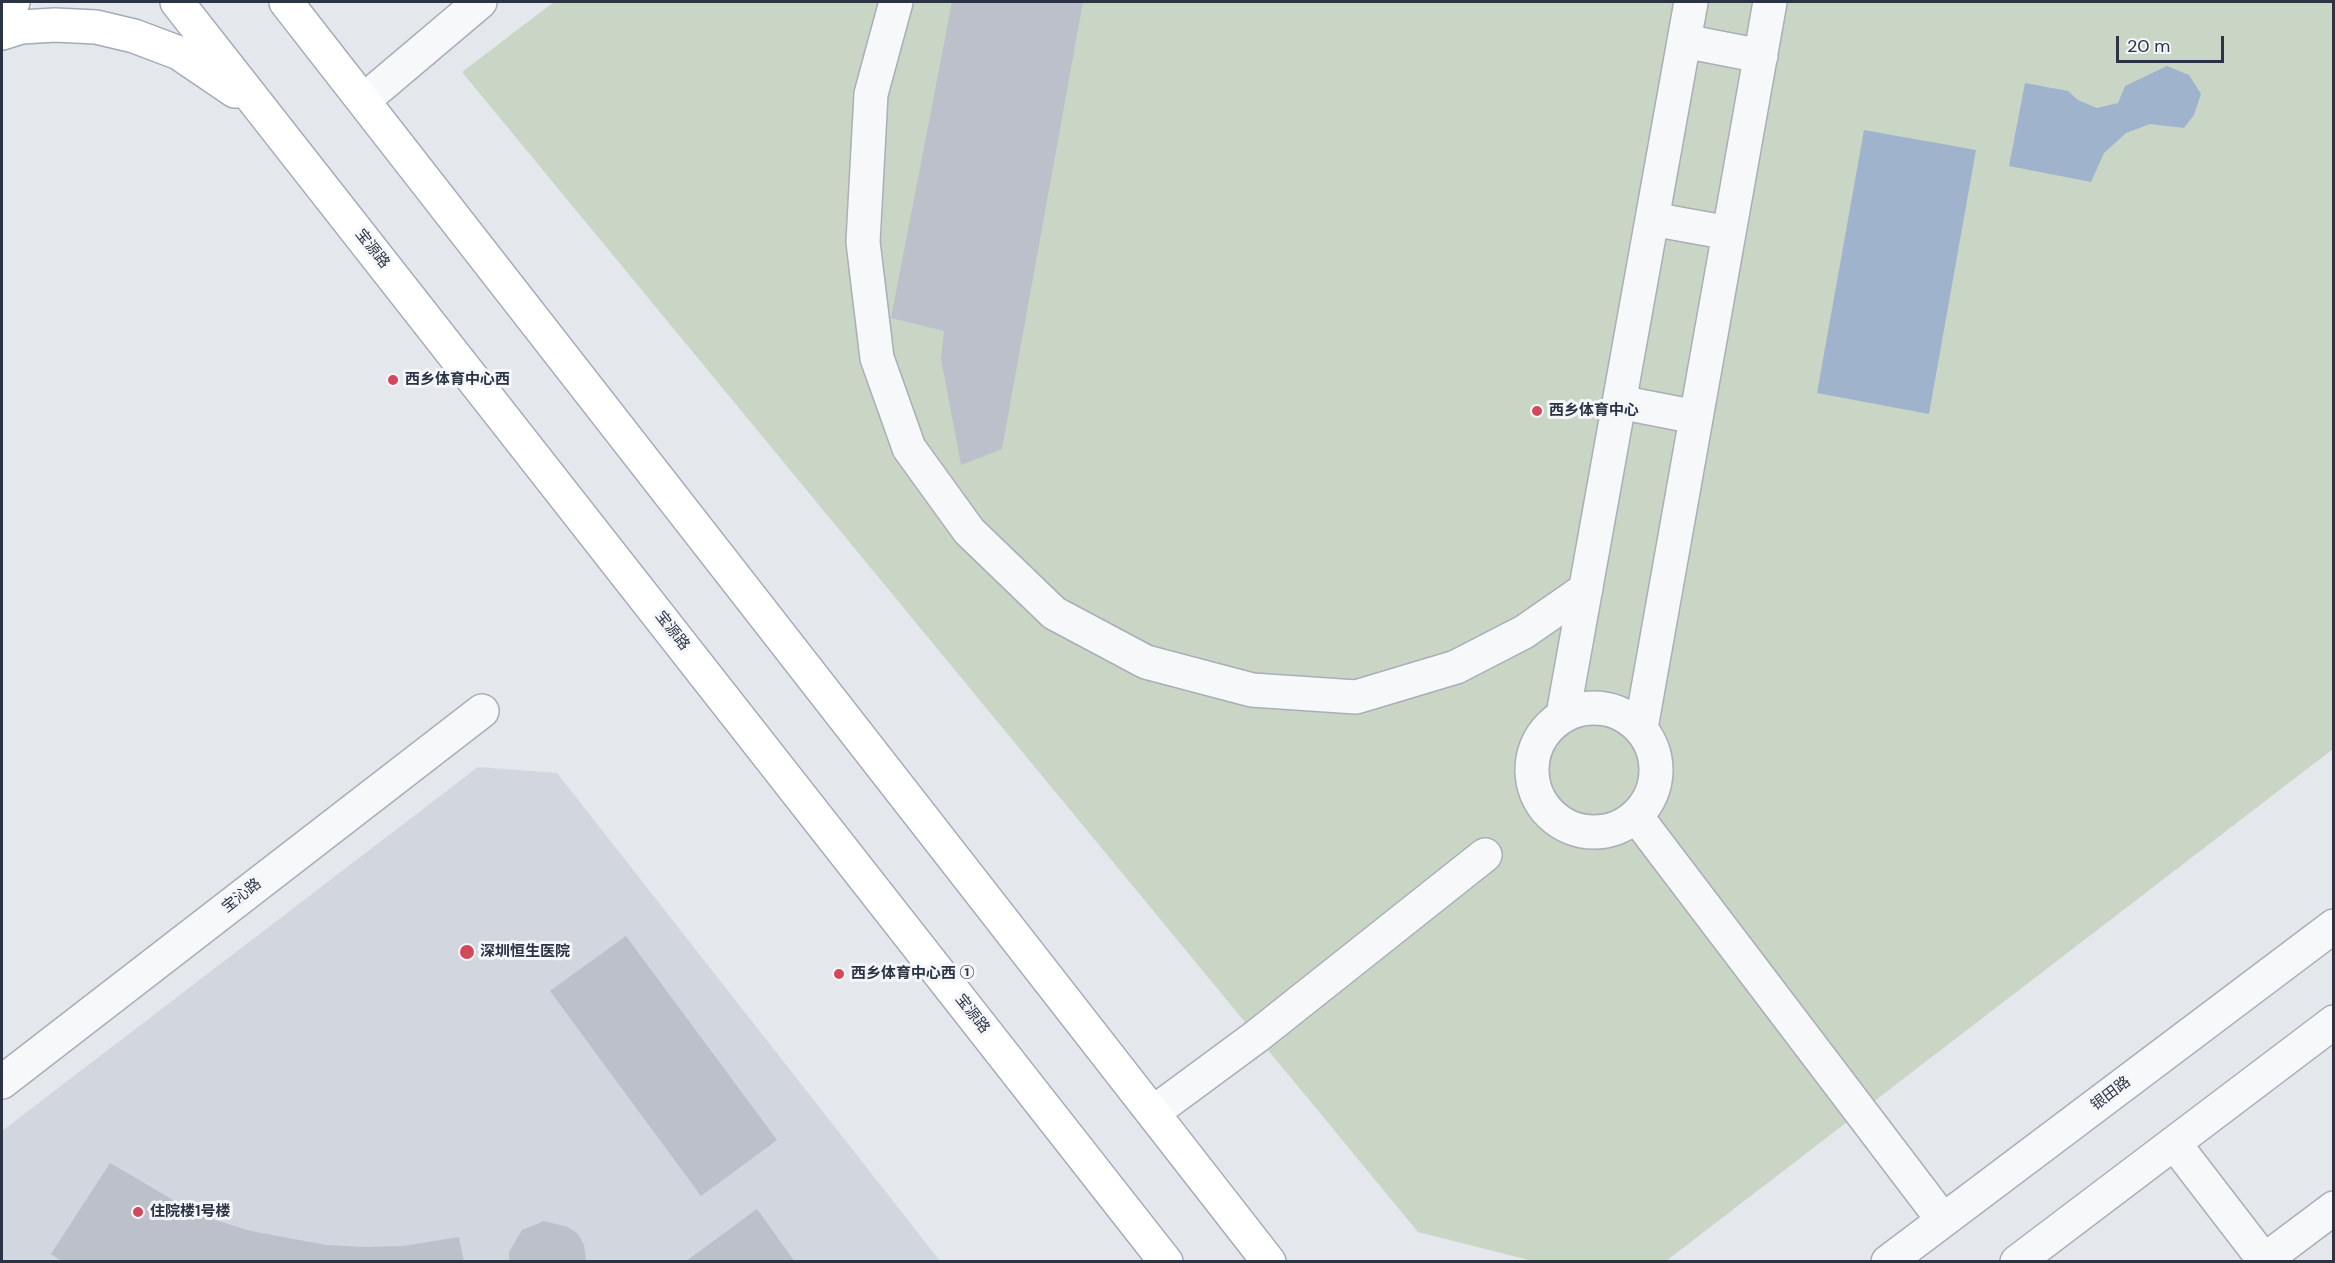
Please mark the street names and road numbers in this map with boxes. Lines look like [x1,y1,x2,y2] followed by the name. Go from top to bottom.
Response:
[351,226,393,272] street label: 宝源路
[651,608,693,654] street label: 宝源路
[219,875,265,917] street label: 宝沁路
[951,991,993,1037] street label: 宝源路
[2088,1073,2134,1115] street label: 银田路

